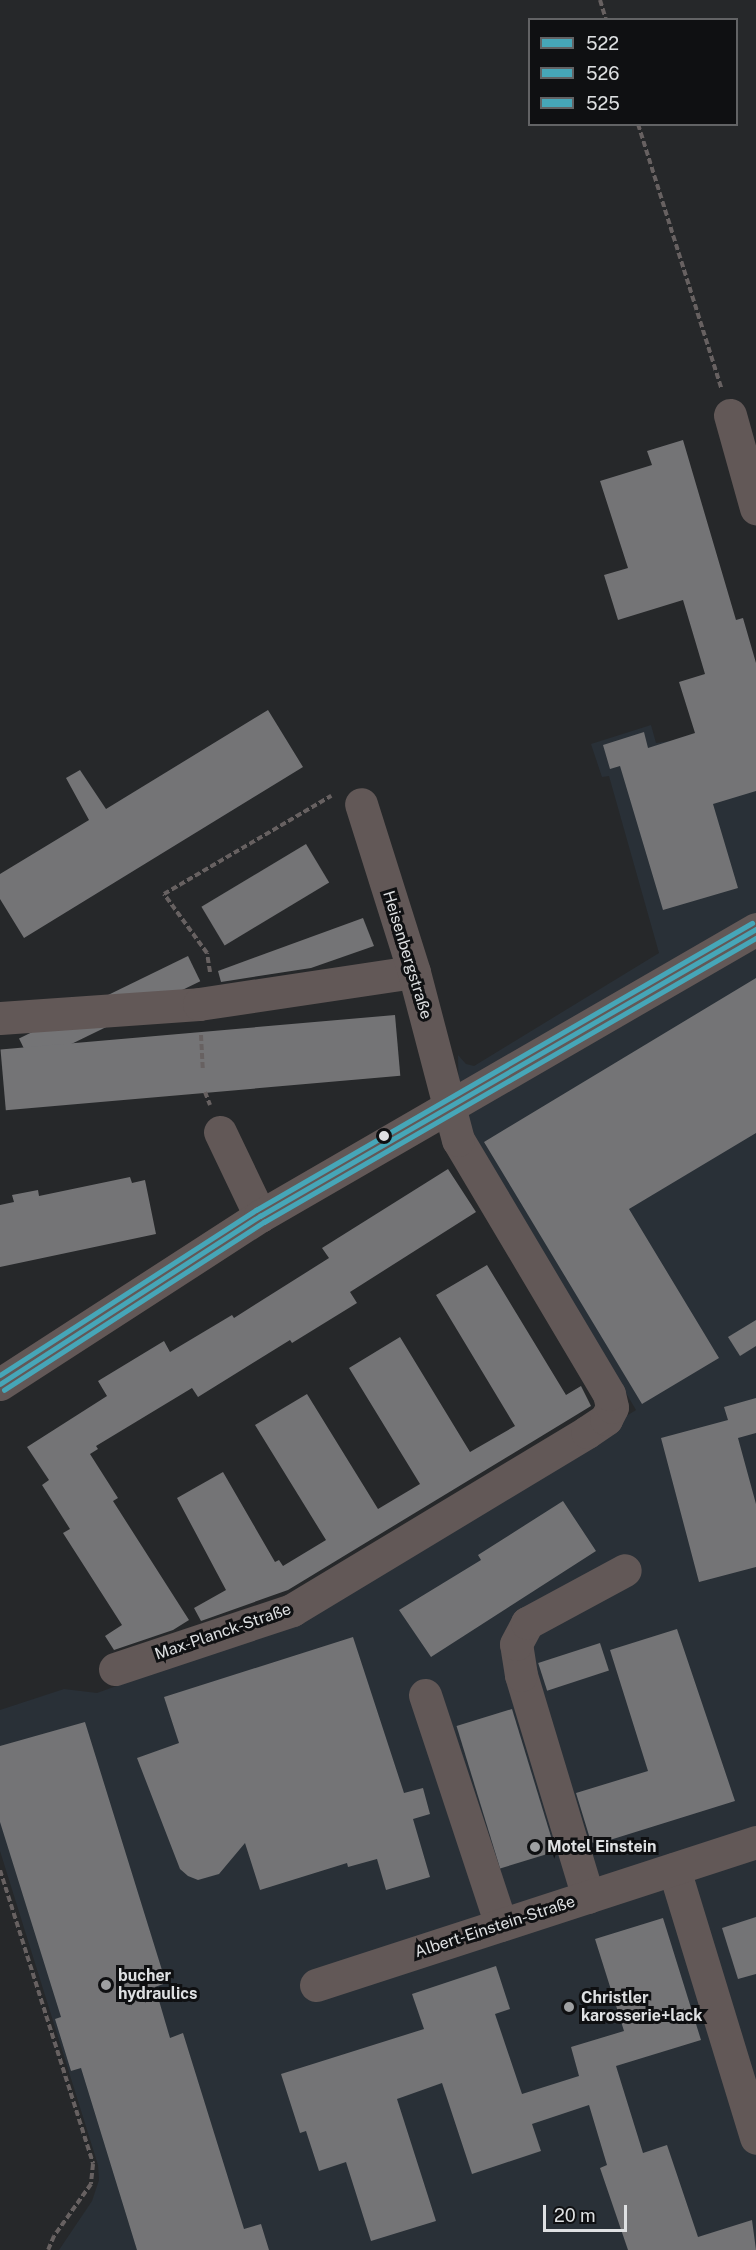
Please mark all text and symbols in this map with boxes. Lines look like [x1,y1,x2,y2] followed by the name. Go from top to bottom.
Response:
[528,18,738,126] legend
[586,33,619,54] text: 522
[586,63,619,84] text: 526
[586,93,620,114] text: 525
[378,888,436,1022] street label: Heisenbergstraße
[378,1130,390,1142] unlabelled marker
[152,1600,294,1664] street label: Max-Planck-Straße
[547,1837,656,1857] place label: Motel Einstein
[528,1840,542,1854] marker: Motel Einstein
[412,1892,578,1962] street label: Albert-Einstein-Straße
[118,1966,197,2004] place label: bucher hydraulics
[99,1978,113,1992] marker: bucher hydraulics
[581,1988,703,2026] place label: Christler karosserie+lack
[562,2000,576,2014] marker: Christler karosserie+lack
[546,2193,630,2231] scale bar
[554,2205,596,2226] text: 20 m

